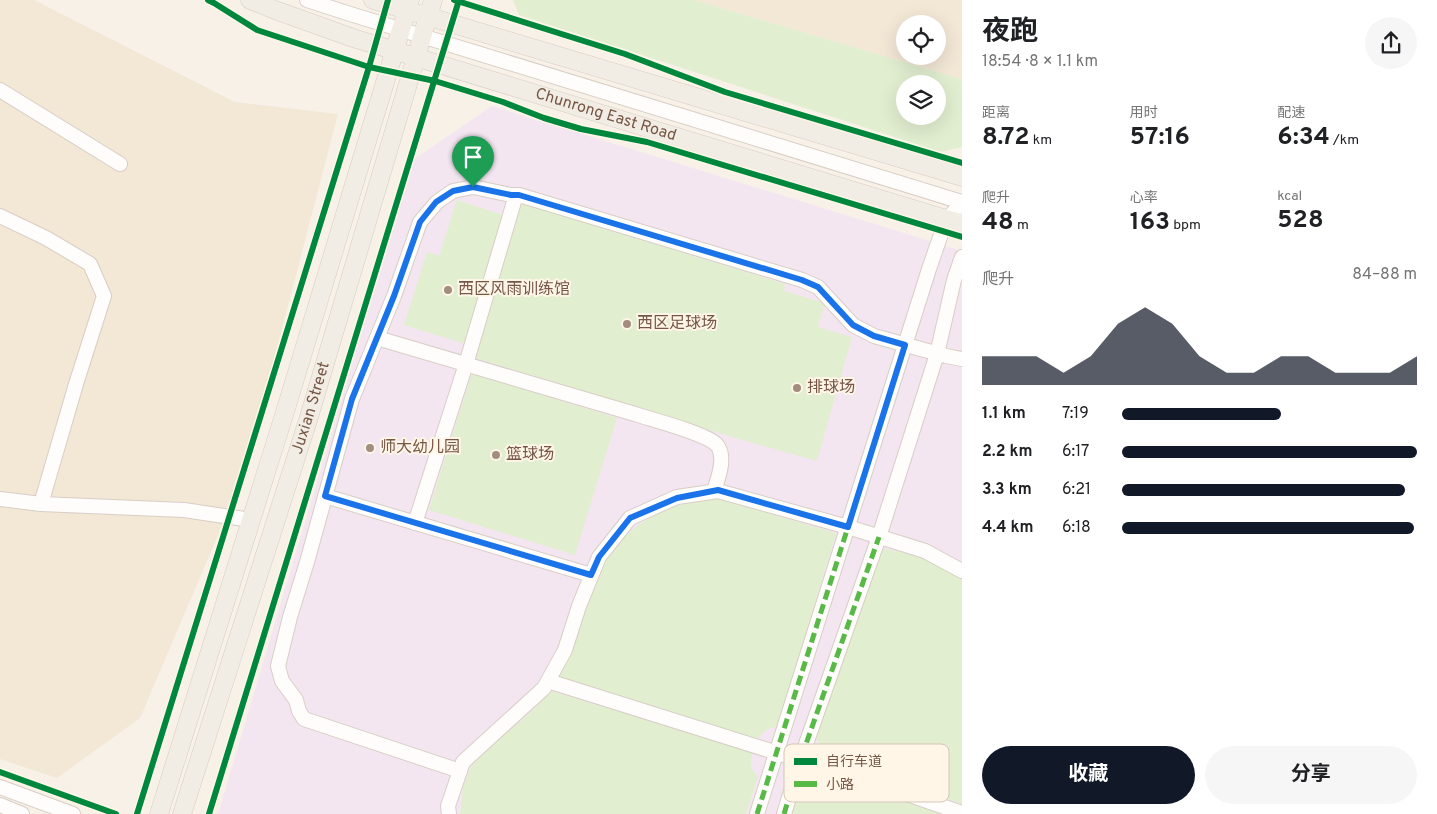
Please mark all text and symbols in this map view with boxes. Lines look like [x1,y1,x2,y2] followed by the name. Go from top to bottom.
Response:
[896,15,946,125] map controls
[896,15,946,65] button: locate
[982,15,1038,51] text: 夜跑
[1365,17,1417,69] button: share
[982,52,1098,72] text: 18:54 · 8 × 1.1 km
[896,75,946,125] button: layers
[533,84,679,146] street label: Chunrong East Road
[982,105,1010,122] text: 距离
[1130,105,1158,122] text: 用时
[1277,105,1305,122] text: 配速
[982,122,1029,154] text: 8.72
[1130,122,1190,154] text: 57:16
[1277,122,1330,154] text: 6:34
[1029,132,1052,149] text: km
[1330,132,1359,149] text: /km
[452,136,494,187] pin
[459,143,487,171] icon: arrive
[1277,188,1302,205] text: kcal
[982,190,1010,207] text: 爬升
[1130,190,1158,207] text: 心率
[1277,205,1324,237] text: 528
[982,207,1014,239] text: 48
[1130,207,1170,239] text: 163
[1014,217,1029,234] text: m
[1170,217,1201,234] text: bpm
[1352,265,1417,285] text: 84–88 m
[982,270,1014,290] text: 爬升
[458,280,570,300] place label: 西区风雨训练馆
[442,284,454,296] marker: 西区风雨训练馆
[637,314,717,334] place label: 西区足球场
[621,318,633,330] marker: 西区足球场
[288,359,335,457] street label: Juxian Street
[807,378,855,398] place label: 排球场
[791,382,803,394] marker: 排球场
[982,404,1026,424] text: 1.1 km
[1062,404,1089,424] text: 7:19
[380,438,460,458] place label: 师大幼儿园
[364,442,376,454] marker: 师大幼儿园
[982,442,1032,462] text: 2.2 km
[1062,442,1089,462] text: 6:17
[506,445,554,465] place label: 篮球场
[490,449,502,461] marker: 篮球场
[982,480,1032,500] text: 3.3 km
[1062,480,1091,500] text: 6:21
[982,518,1033,538] text: 4.4 km
[1062,518,1091,538] text: 6:18
[784,744,949,802] legend
[982,746,1195,804] button: 收藏
[1205,746,1417,804] button: 分享
[826,753,882,771] text: 自行车道
[826,777,854,794] text: 小路

